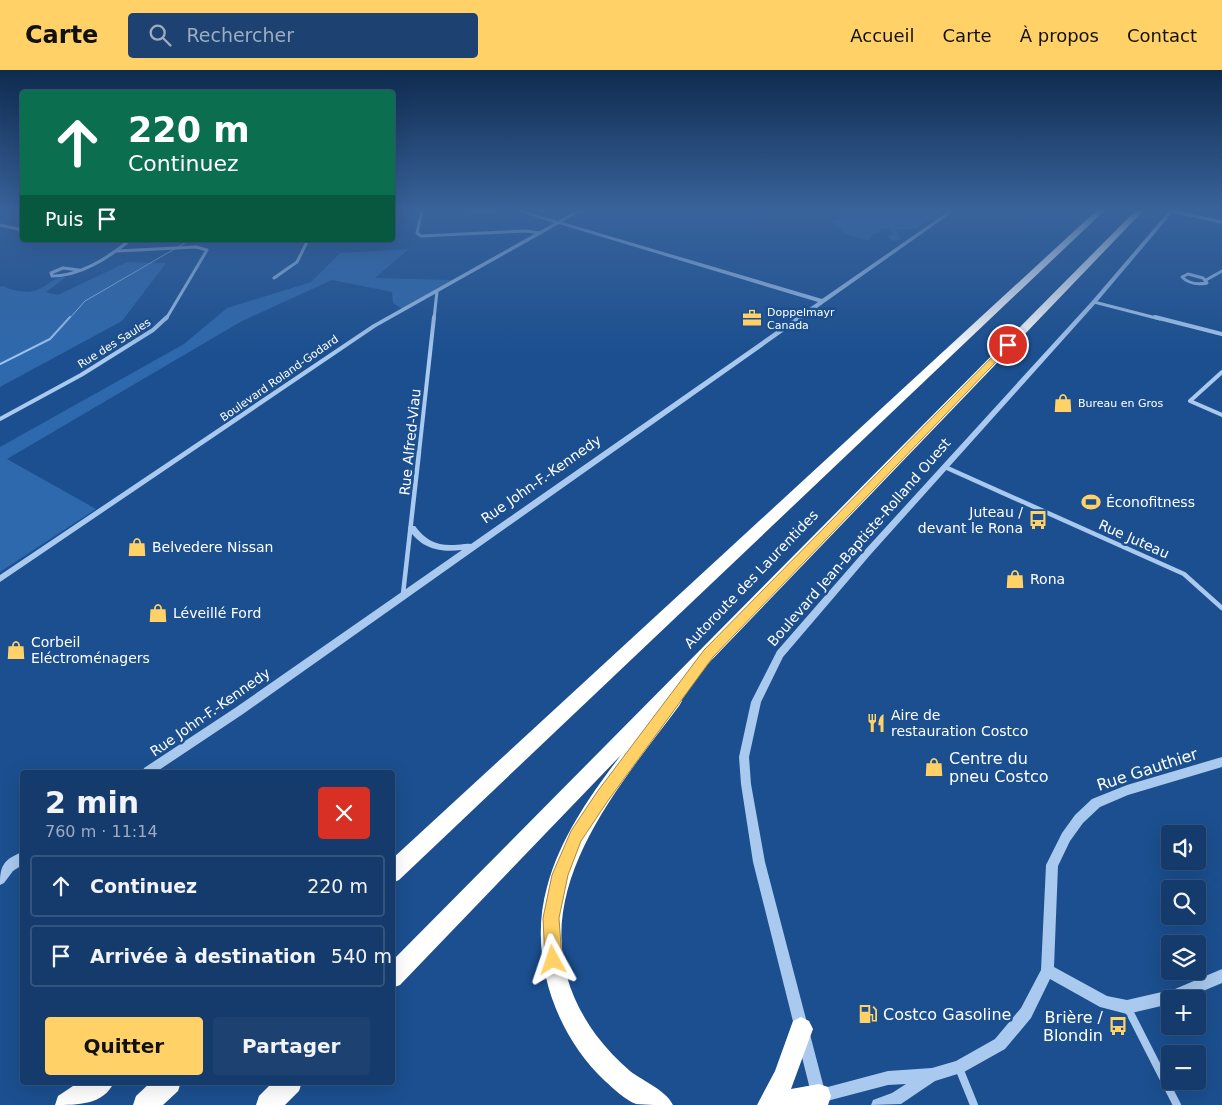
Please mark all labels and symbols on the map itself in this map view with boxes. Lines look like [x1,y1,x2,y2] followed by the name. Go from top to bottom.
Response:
[767,306,835,332] place label: Doppelmayr Canada
[741,307,763,329] office icon: Doppelmayr Canada
[75,316,153,371] street label: Rue des Saules
[987,324,1029,366] pin
[218,333,341,424] street label: Boulevard Roland-Godard
[396,388,424,496] street label: Rue Alfred-Viau
[1052,392,1074,414] shop icon: Bureau en Gros
[1078,397,1164,410] place label: Bureau en Gros
[478,432,604,526] street label: Rue John-F.-Kennedy
[764,434,954,649] street label: Boulevard Jean-Baptiste-Rolland Ouest
[1080,491,1102,513] sports icon: Éconofitness
[1106,494,1195,510] place label: Éconofitness
[918,504,1023,536] place label: Juteau / devant le Rona
[681,507,821,651] street label: Autoroute des Laurentides
[1027,509,1049,531] bus stop icon: Juteau / devant le Rona
[1096,516,1172,562] street label: Rue Juteau
[126,536,148,558] shop icon: Belvedere Nissan
[152,539,273,555] place label: Belvedere Nissan
[1004,568,1026,590] shop icon: Rona
[1030,571,1065,587] place label: Rona
[147,602,169,624] shop icon: Léveillé Ford
[173,605,261,621] place label: Léveillé Ford
[31,634,150,666] place label: Corbeil Eléctroménagers
[5,639,27,661] shop icon: Corbeil Eléctroménagers
[147,665,273,759] street label: Rue John-F.-Kennedy
[891,707,1028,739] place label: Aire de restauration Costco
[865,712,887,734] restaurant icon: Aire de restauration Costco
[1094,744,1200,795] street label: Rue Gauthier
[949,749,1049,786] place label: Centre du pneu Costco
[923,756,945,778] shop icon: Centre du pneu Costco
[526,933,578,985] position arrow
[857,1003,879,1025] fuel station icon: Costco Gasoline
[883,1005,1011,1024] place label: Costco Gasoline
[1043,1008,1104,1045] place label: Brière / Blondin
[1107,1015,1129,1037] bus stop icon: Brière / Blondin

